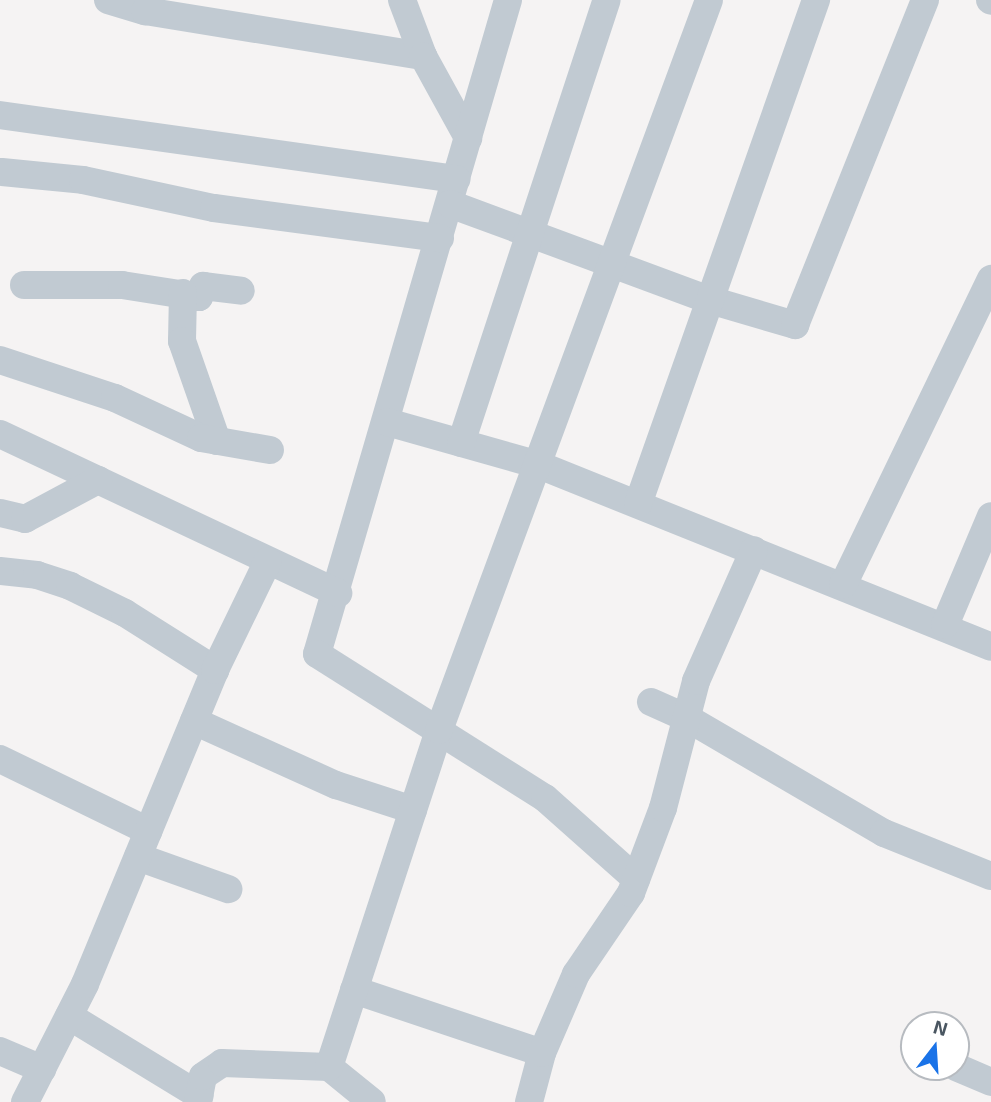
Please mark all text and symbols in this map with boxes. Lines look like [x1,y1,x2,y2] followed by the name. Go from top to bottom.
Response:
[900,1011,970,1081] north arrow
[931,1014,951,1040] text: N

